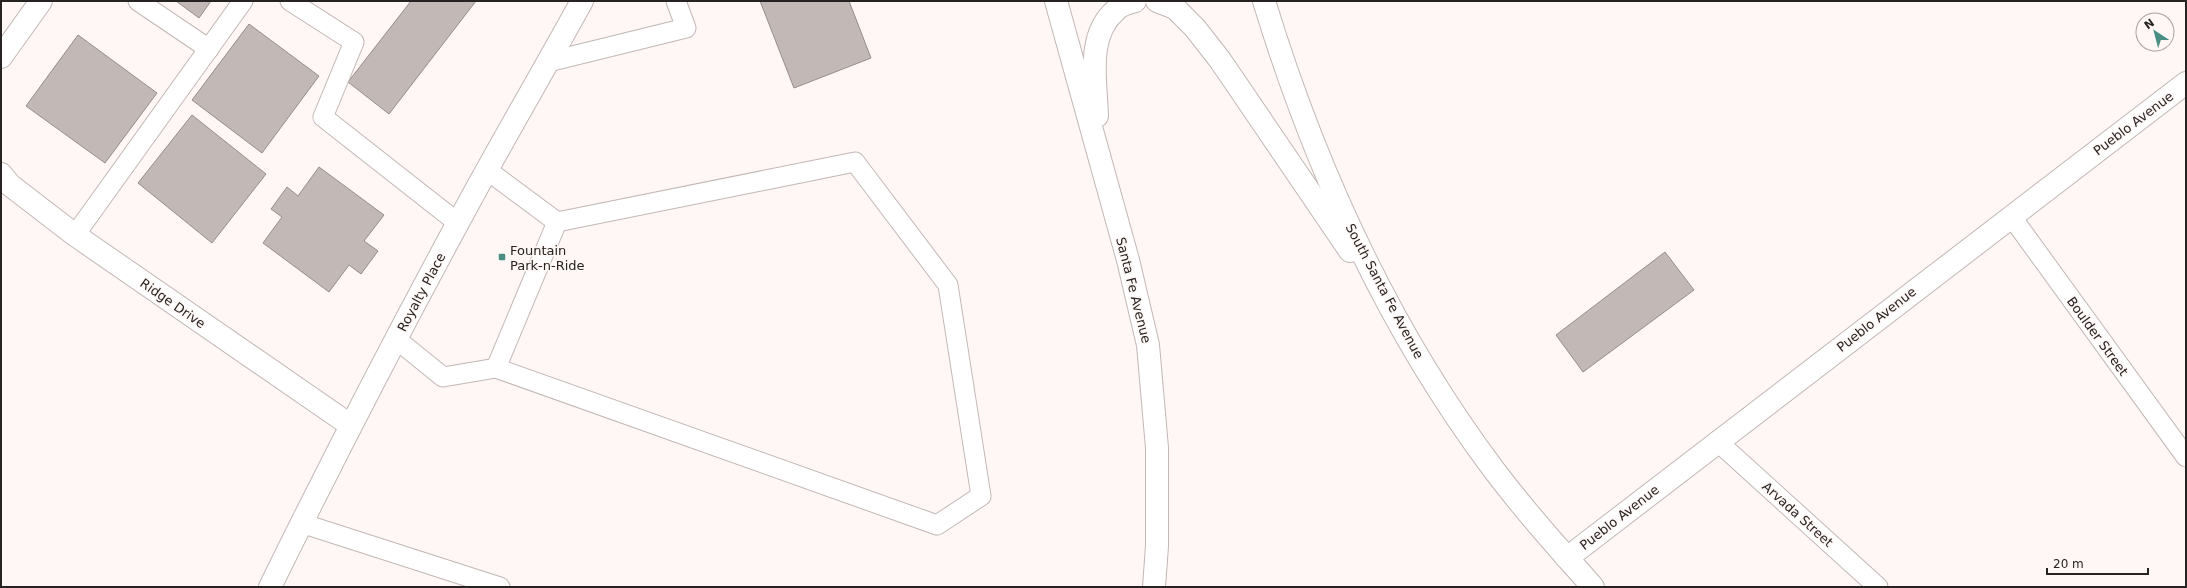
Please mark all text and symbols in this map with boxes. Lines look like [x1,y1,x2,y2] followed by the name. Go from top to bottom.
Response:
[2135,12,2175,52] north arrow
[2142,16,2157,32] text: N
[2090,88,2176,158] street label: Pueblo Avenue
[1343,221,1427,361] street label: South Santa Fe Avenue
[1113,235,1154,345] street label: Santa Fe Avenue
[510,243,585,273] place label: Fountain Park-n-Ride
[394,250,449,334] street label: Royalty Place
[497,252,507,262] marker: Fountain Park-n-Ride
[137,275,208,331] street label: Ridge Drive
[1834,284,1919,355] street label: Pueblo Avenue
[2064,294,2131,379] street label: Boulder Street
[1759,479,1836,550] street label: Arvada Street
[1577,482,1662,553] street label: Pueblo Avenue
[2047,550,2148,576] scale bar
[2053,557,2084,571] text: 20 m

